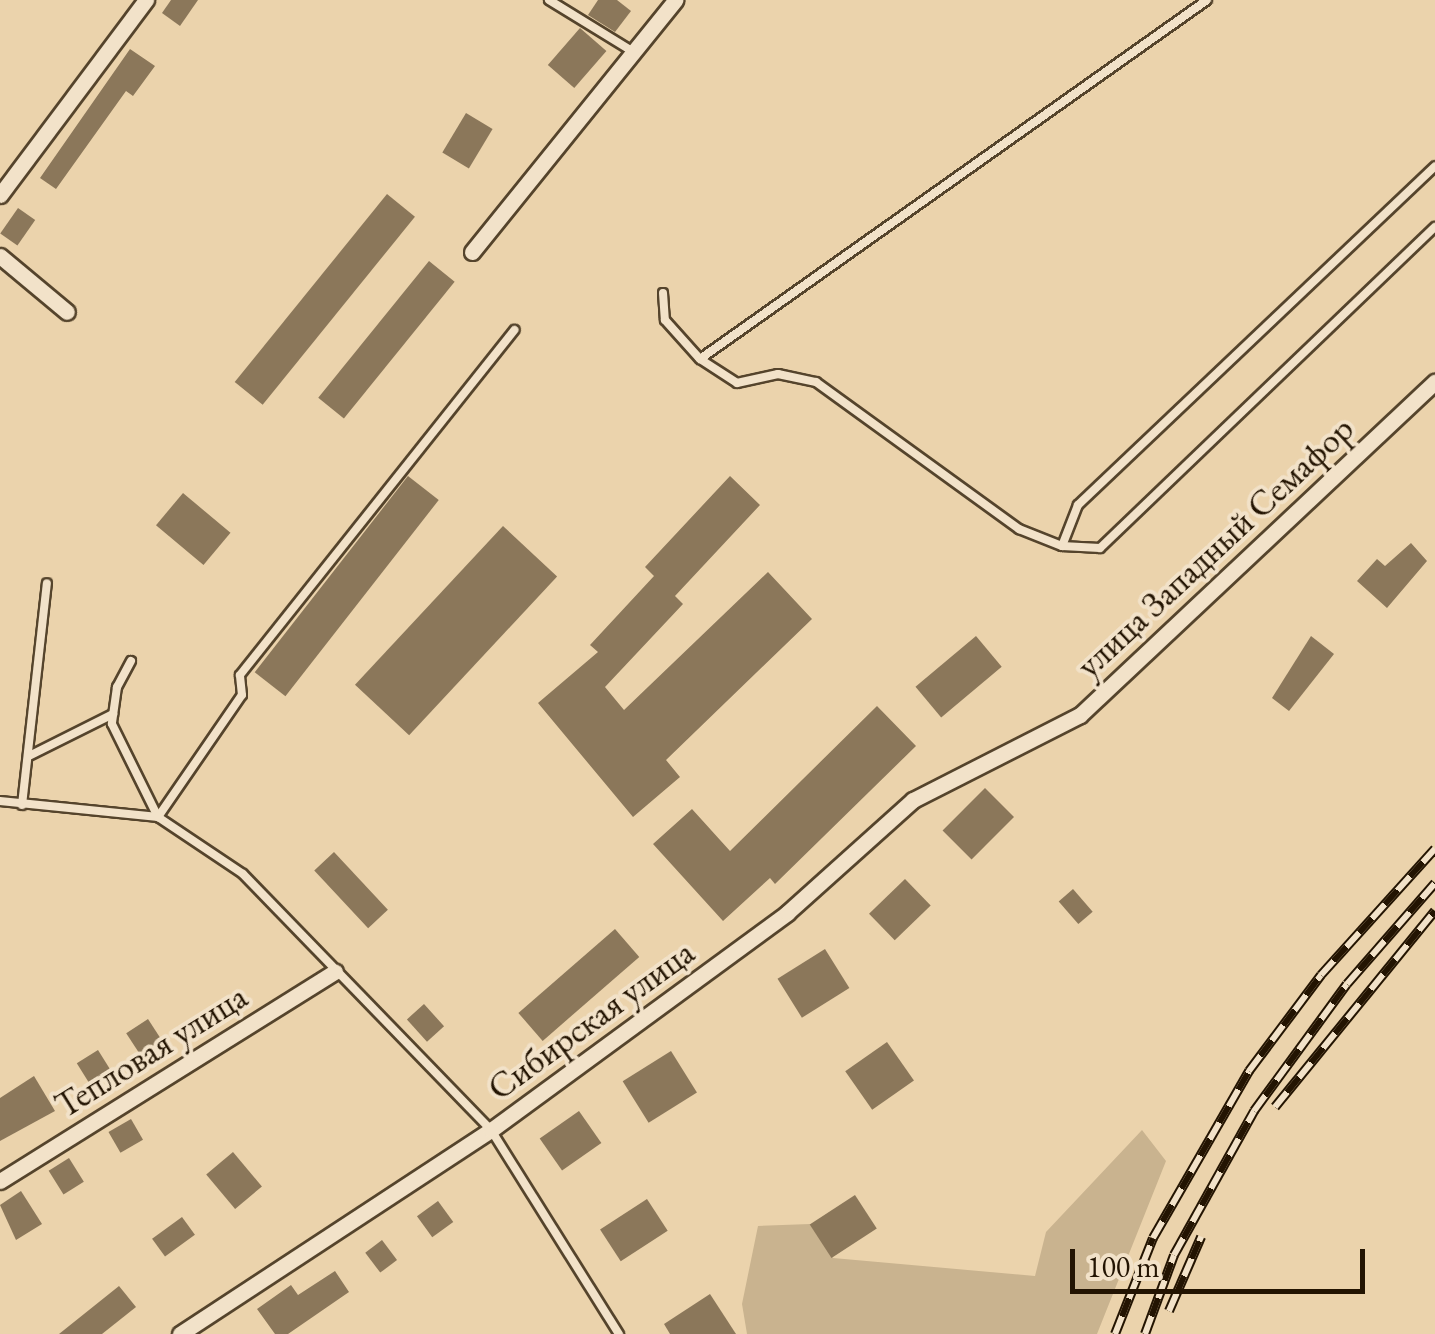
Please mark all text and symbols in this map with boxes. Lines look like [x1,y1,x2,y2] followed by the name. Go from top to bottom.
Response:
[1068,408,1362,686] street label: улица Западный Семафор
[480,931,702,1109] street label: Сибирская улица
[47,975,255,1127] street label: Тепловая улица
[1075,1229,1370,1291] scale bar
[1087,1247,1160,1286] text: 100 m

